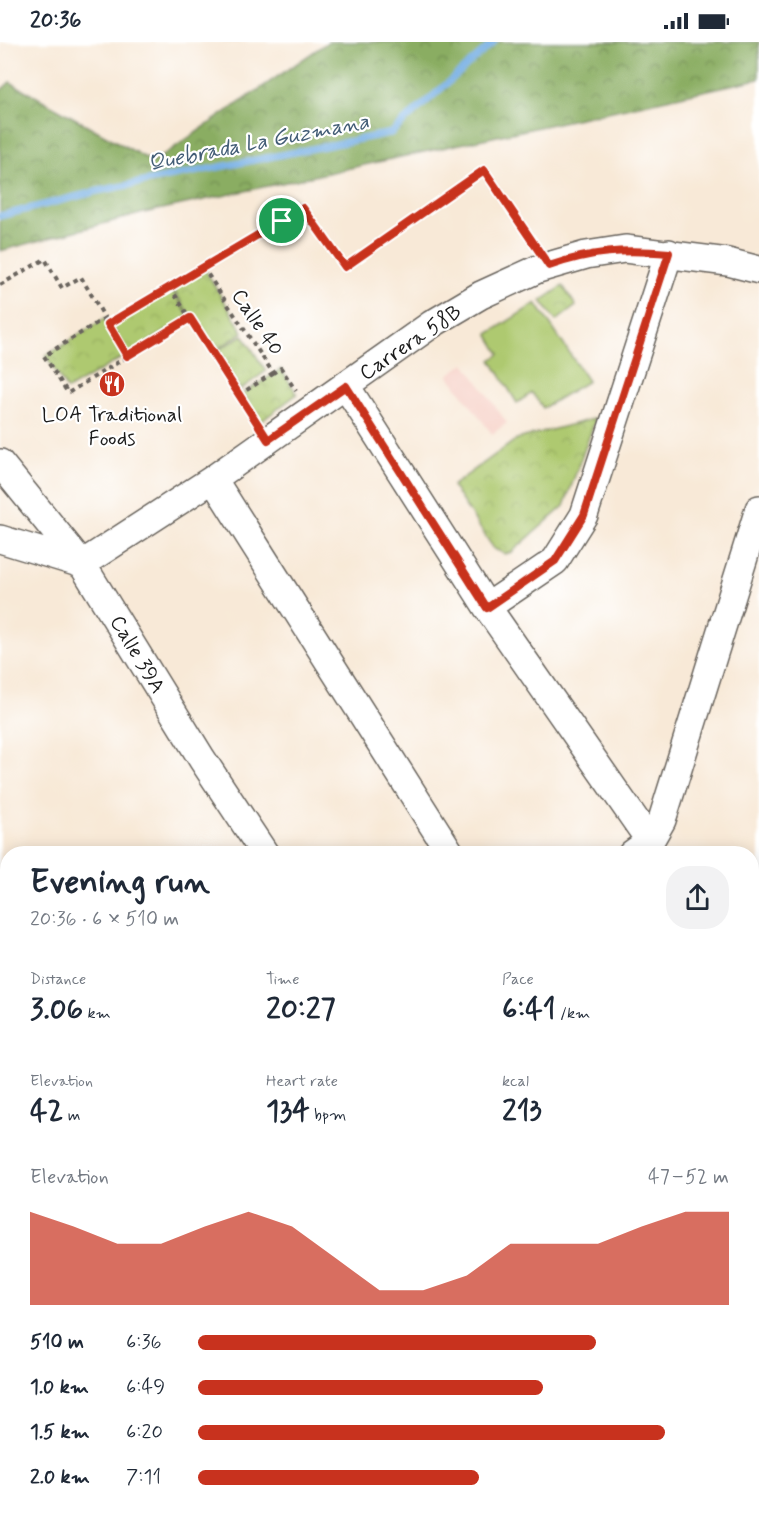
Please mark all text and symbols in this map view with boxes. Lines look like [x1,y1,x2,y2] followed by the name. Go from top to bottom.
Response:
[30,7,81,35] text: 20:36
[146,108,371,178] water label: Quebrada La Guzmana
[256,195,307,246] pin
[265,204,298,237] icon: arrive
[225,284,290,362] street label: Calle 40
[354,298,467,387] street label: Carrera 58B
[97,369,127,399] restaurant icon: LOA Traditional Foods
[42,401,182,453] place label: LOA Traditional Foods
[103,610,171,699] street label: Calle 39A
[30,861,210,905] text: Evening run
[666,866,729,929] button: share
[30,906,179,933] text: 20:36 · 6 × 510 m
[30,969,86,990] text: Distance
[266,969,300,990] text: Time
[502,969,534,990] text: Pace
[30,990,83,1029] text: 3.06
[266,990,336,1029] text: 20:27
[502,990,556,1029] text: 6:41
[83,1003,111,1024] text: km
[556,1003,590,1024] text: /km
[30,1071,93,1092] text: Elevation
[266,1071,338,1092] text: Heart rate
[502,1071,529,1092] text: kcal
[30,1092,63,1131] text: 42
[266,1092,310,1131] text: 134
[502,1092,542,1131] text: 213
[63,1105,80,1126] text: m
[310,1105,346,1126] text: bpm
[30,1164,109,1191] text: Elevation
[648,1164,729,1191] text: 47–52 m
[30,1329,84,1356] text: 510 m
[126,1329,162,1356] text: 6:36
[30,1374,89,1401] text: 1.0 km
[126,1374,165,1401] text: 6:49
[30,1419,90,1446] text: 1.5 km
[126,1419,163,1446] text: 6:20
[30,1464,90,1491] text: 2.0 km
[126,1464,161,1491] text: 7:11

